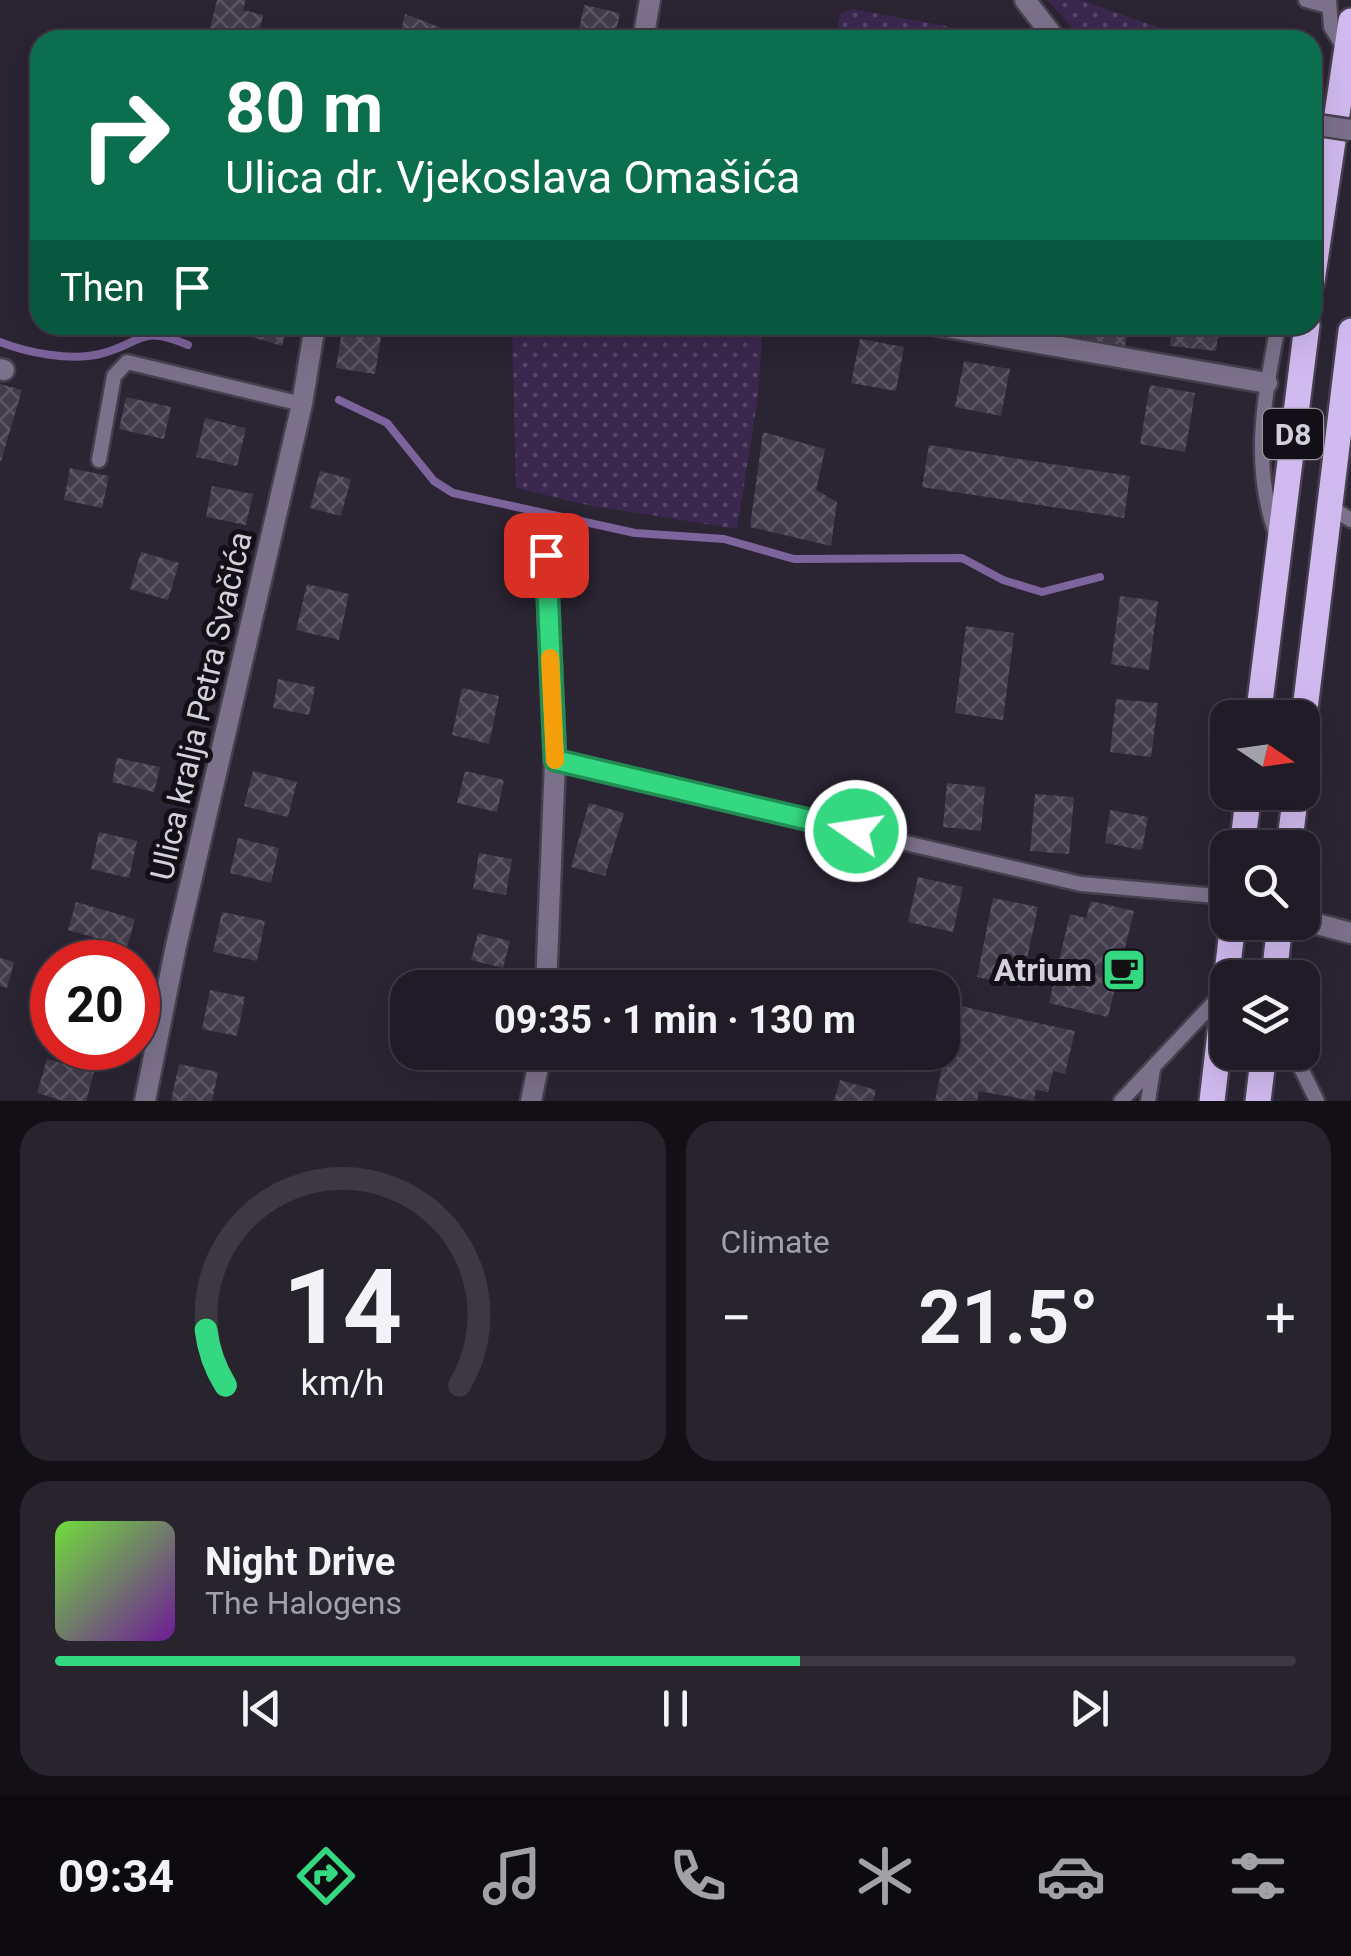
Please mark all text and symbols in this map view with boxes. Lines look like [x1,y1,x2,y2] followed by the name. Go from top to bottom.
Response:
[225,67,383,149] text: 80 m
[60,70,190,200] icon: right
[225,151,801,204] text: Ulica dr. Vjekoslava Omašića
[165,260,220,315] icon: arrive
[60,266,145,310] text: Then
[1263,409,1323,459] road number: D8
[504,513,589,598] pin
[142,528,260,884] street label: Ulica kralja Petra Svačića
[519,528,574,583] icon: arrive
[1210,700,1320,810] north arrow
[1210,700,1320,1070] map controls
[804,779,908,883] position arrow
[1210,830,1320,940] button: search
[30,940,160,1070] speed limit sign: 20
[1101,947,1147,993] cafe icon: Atrium
[994,951,1092,989] place label: Atrium
[1210,960,1320,1070] button: layers
[494,998,856,1042] text: 09:35 · 1 min · 130 m
[721,1223,830,1261] text: Climate
[283,1247,402,1368] text: 14
[918,1273,1098,1361] text: 21.5°
[721,1286,752,1350] text: −
[1265,1286,1296,1350] text: +
[301,1362,385,1404] text: km/h
[205,1540,395,1584] text: Night Drive
[205,1584,402,1622] text: The Halogens
[234,1681,289,1736] icon: previous
[648,1681,703,1736] icon: pause
[1062,1681,1117,1736] icon: next
[291,1841,361,1911] icon: directions
[477,1841,547,1911] icon: music
[663,1841,733,1911] icon: phone
[850,1841,920,1911] icon: climate
[1036,1841,1106,1911] icon: car
[1223,1841,1293,1911] icon: filters
[58,1850,174,1903] text: 09:34

